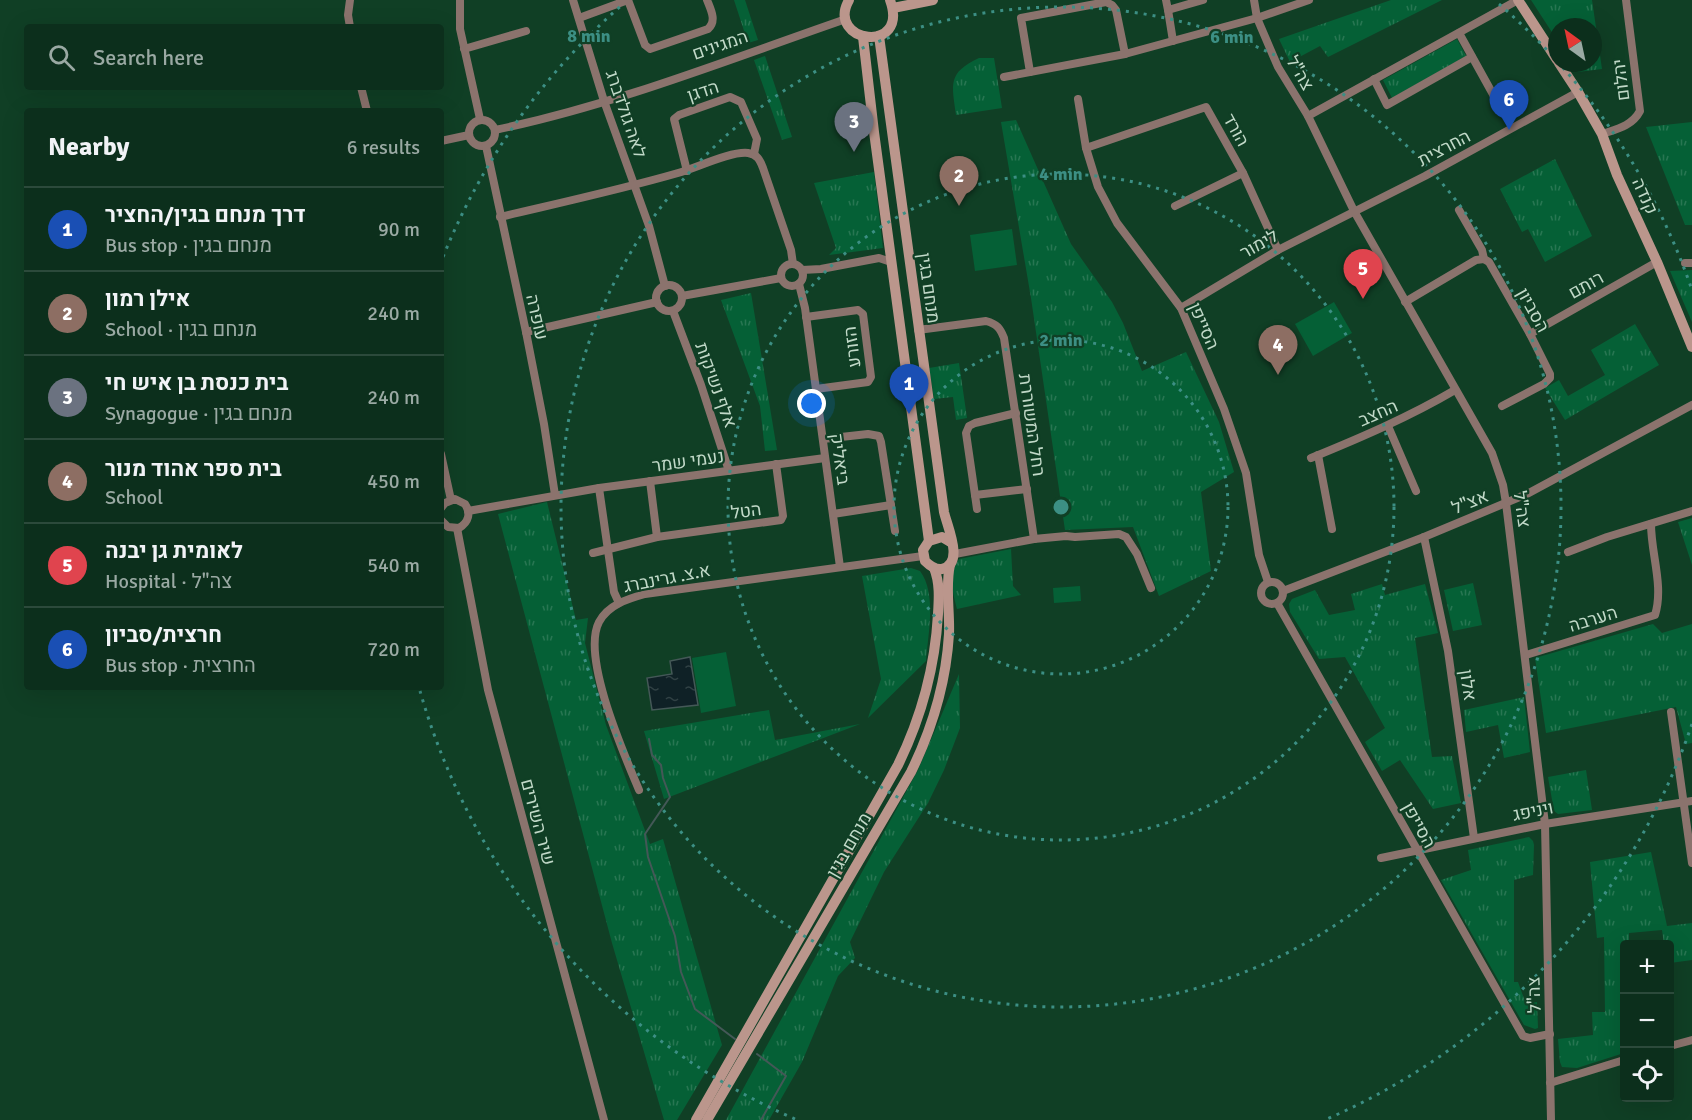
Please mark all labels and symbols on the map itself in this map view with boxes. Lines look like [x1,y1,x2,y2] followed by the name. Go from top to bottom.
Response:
[1548,18,1602,72] north arrow
[567,25,611,47] text: 8 min
[689,25,751,65] street label: המגינים
[1210,26,1254,48] text: 6 min
[1281,52,1319,94] street label: צה"ל
[1608,58,1634,102] street label: יהלום
[601,67,651,161] street label: לאה גולדברג
[684,76,722,106] street label: הדגן
[1490,80,1528,130] pin: 6
[834,102,874,152] pin: 3
[1218,110,1254,150] street label: הורד
[1414,125,1474,171] street label: החרצית
[940,156,978,206] pin: 2
[1039,163,1083,185] text: 4 min
[1627,174,1663,218] street label: קנדה
[1236,224,1282,264] street label: לימור
[1344,250,1382,299] pin: 5
[913,251,945,325] street label: מנחם בגין
[1565,266,1607,304] street label: רותם
[1512,284,1554,336] street label: הסביון
[521,292,553,342] street label: עופרה
[1184,299,1224,353] street label: הסייפן
[839,325,865,369] street label: הזורע
[1258,326,1298,375] pin: 4
[1039,329,1083,351] text: 2 min
[690,339,742,431] street label: אלף נשיקות
[890,364,928,414] pin: 1
[1014,372,1050,478] street label: רחל המשוררת
[797,389,826,418] your location
[1355,395,1401,431] street label: החצב
[825,432,855,487] street label: ביאליק
[651,445,725,477] street label: נעמי שמר
[1448,485,1492,519] street label: אצ"ל
[1509,489,1535,529] street label: צה"ל
[1051,497,1071,517] centre of rings
[729,498,763,524] street label: הטל
[622,559,712,597] street label: א.צ. גרינברג
[1566,601,1620,637] street label: הערבה
[1455,668,1481,702] street label: אלון
[516,776,560,868] street label: שיר השירים
[1511,796,1555,826] street label: ויניפג
[1397,798,1441,852] street label: הסייפן
[822,809,876,881] street label: מנחם בגין
[1522,976,1546,1014] street label: צה"ל

